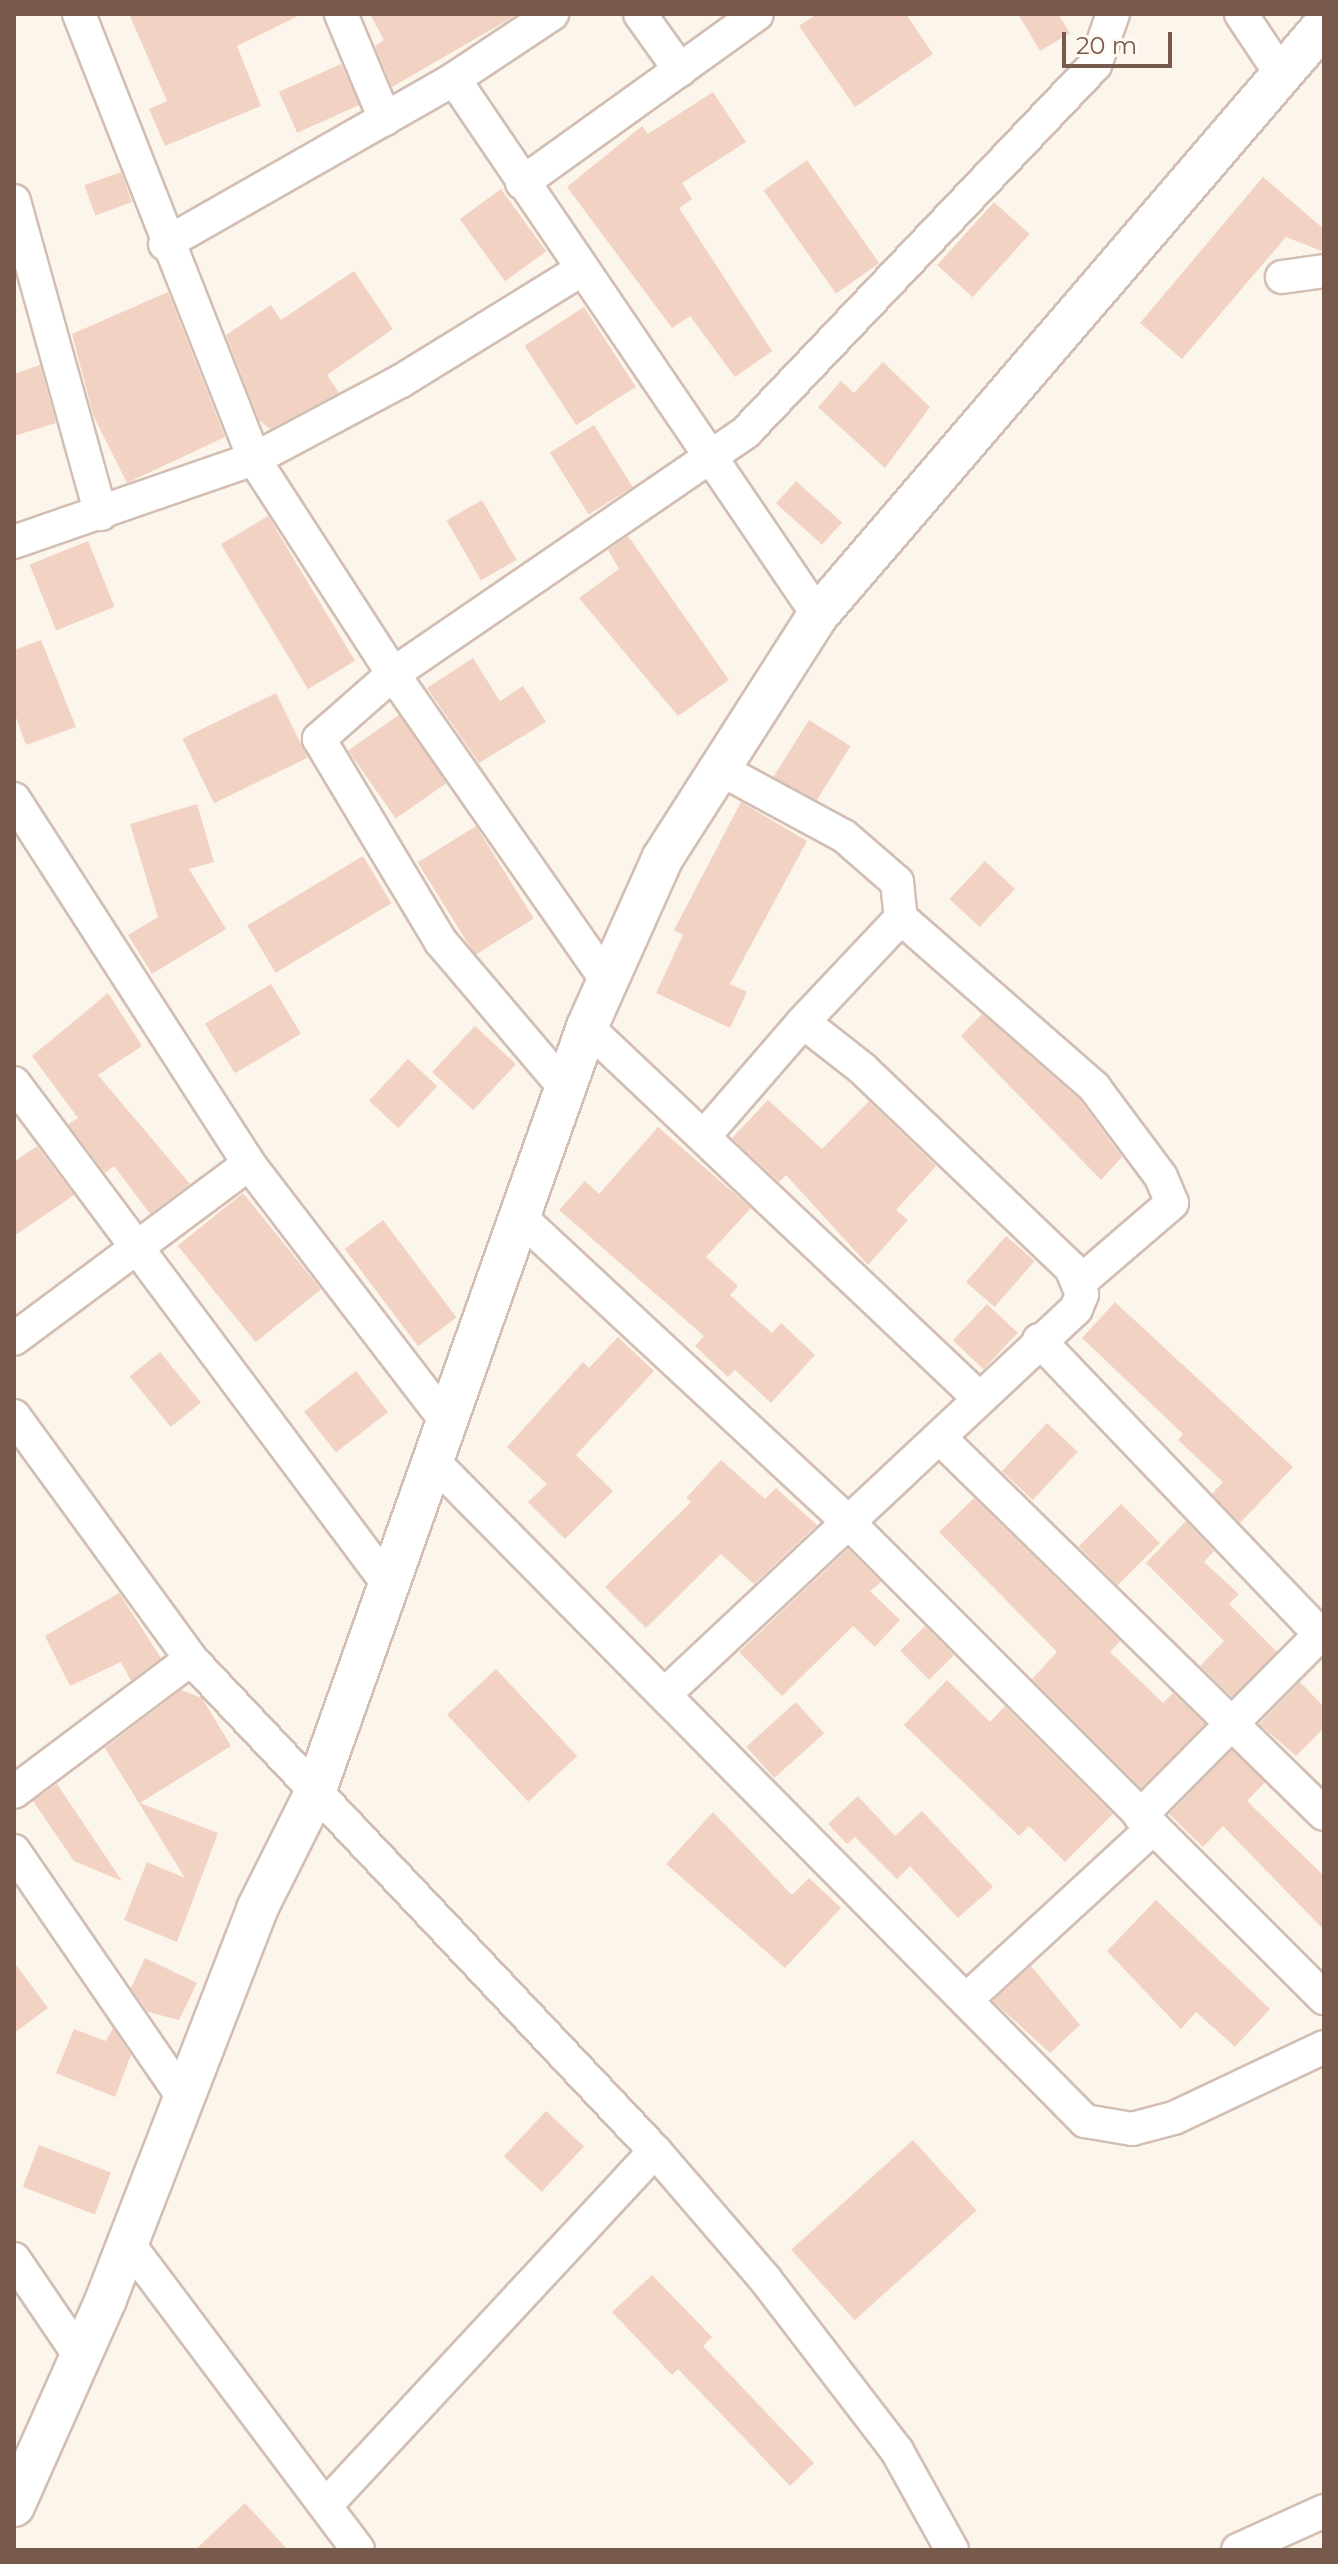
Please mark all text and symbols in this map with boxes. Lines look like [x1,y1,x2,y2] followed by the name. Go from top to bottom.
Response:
[1066,16,1176,66] scale bar
[1076,31,1137,60] text: 20 m

